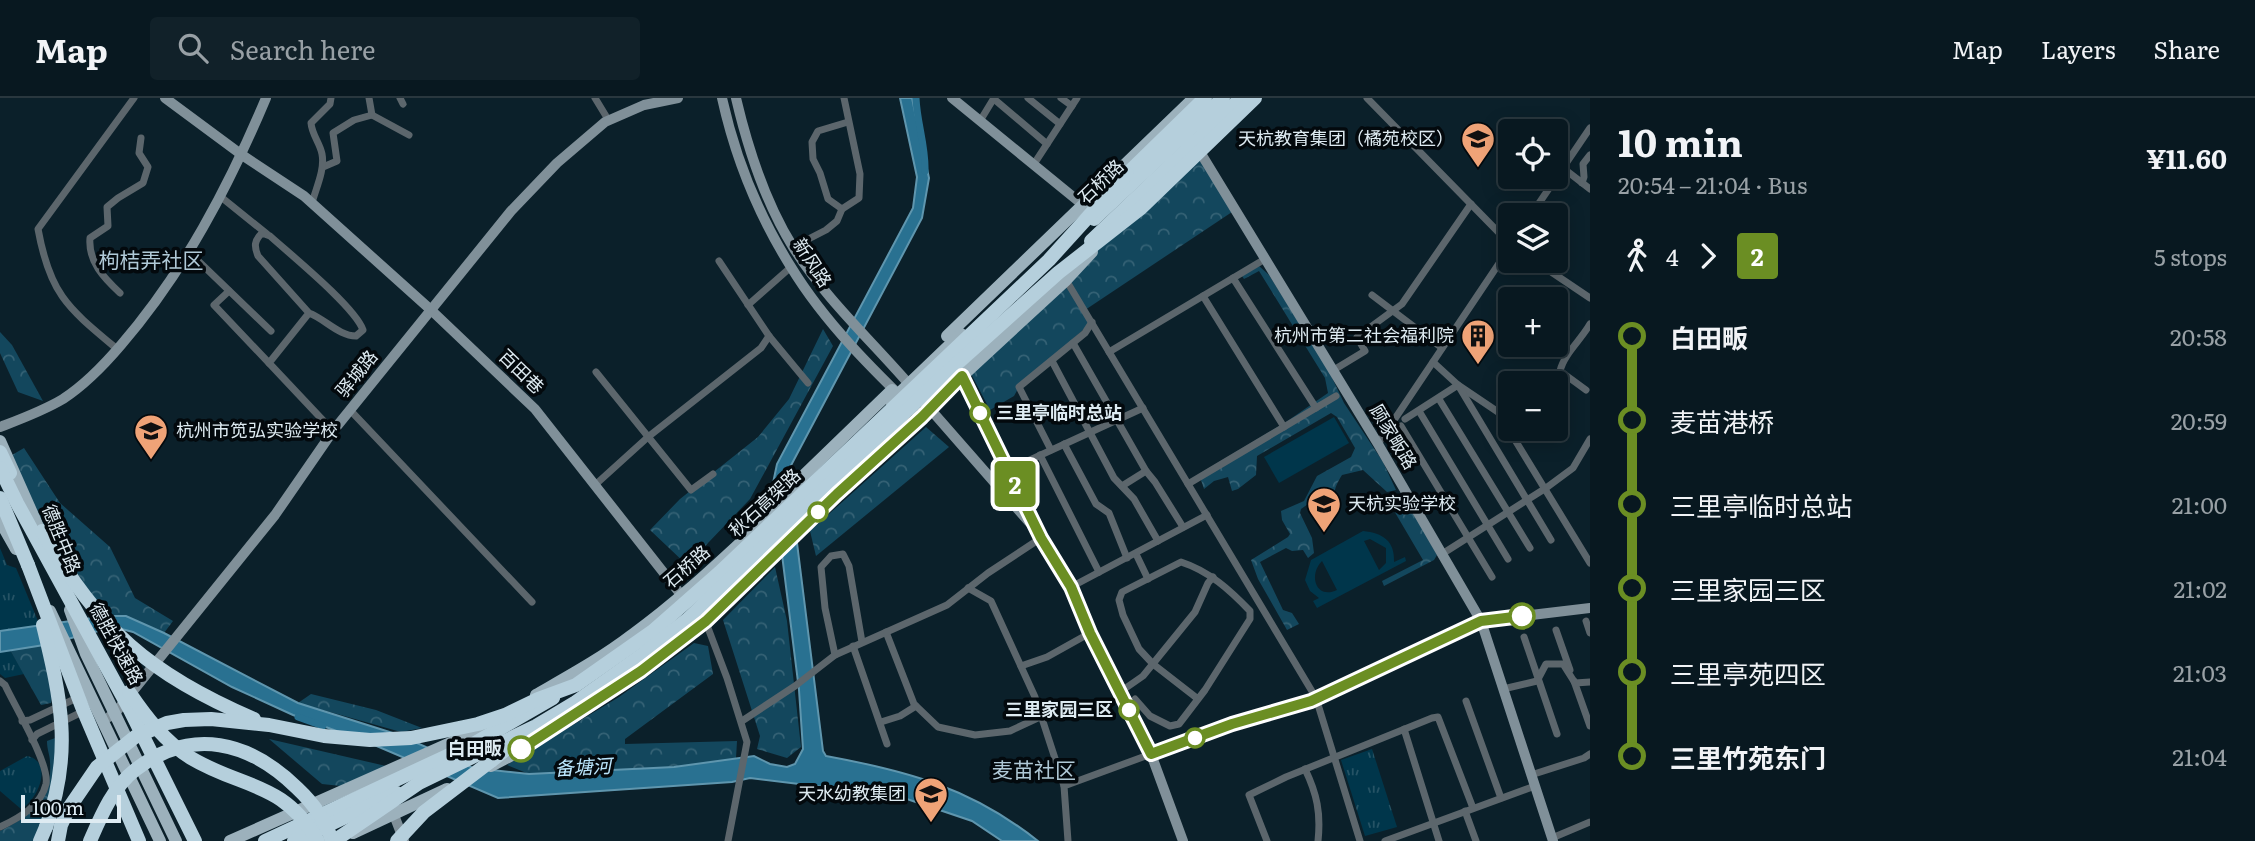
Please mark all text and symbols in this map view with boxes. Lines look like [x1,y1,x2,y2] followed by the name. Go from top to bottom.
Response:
[150,17,640,80] search box
[35,24,108,73] text: Map
[174,29,212,67] icon: search
[230,29,376,68] text: Search here
[1952,31,2003,66] text: Map
[2041,31,2115,66] text: Layers
[2153,31,2220,66] text: Share
[1618,112,1743,169] text: 10 min
[1498,119,1568,441] map controls
[1498,119,1568,189] button: locate
[1459,120,1497,169] school or university icon: 天杭教育集团（橘苑校区）
[1238,124,1454,151] place label: 天杭教育集团（橘苑校区）
[2146,138,2227,177] text: ¥11.60
[1071,152,1129,209] street label: 石桥路
[1618,167,1807,201] text: 20:54 – 21:04 · Bus
[1498,203,1568,273] button: layers
[787,232,839,292] street label: 新风路
[1618,237,1656,275] icon: walk
[1689,237,1727,275] icon: forward
[1751,238,1764,273] text: 2
[1666,239,1679,273] text: 4
[2154,239,2227,273] text: 5 stops
[99,243,204,274] district label: 枸桔弄社区
[1498,287,1568,357] button: +
[1459,317,1497,366] building icon: 杭州市第二社会福利院
[1670,317,1748,356] text: 白田畈
[2170,319,2227,353] text: 20:58
[1274,321,1454,348] place label: 杭州市第二社会福利院
[493,342,551,399] street label: 百田巷
[328,344,383,403] street label: 驿城路
[1498,371,1568,441] button: −
[996,398,1122,425] place label: 三里亭临时总站
[1364,398,1424,474] street label: 顾家畈路
[1670,401,1774,440] text: 麦苗港桥
[970,403,990,423] marker: 三里亭临时总站
[2171,403,2227,437] text: 20:59
[132,412,170,461] school or university icon: 杭州市笕弘实验学校
[176,416,338,443] place label: 杭州市笕弘实验学校
[722,461,806,542] street label: 秋石高架路
[992,461,1038,507] line badge: 2
[1009,466,1021,501] text: 2
[1305,485,1343,534] school or university icon: 天杭实验学校
[1670,485,1852,524] text: 三里亭临时总站
[2172,487,2227,521] text: 21:00
[1348,489,1456,516] place label: 天杭实验学校
[36,500,88,577] street label: 德胜中路
[808,502,828,522] unlabelled marker
[657,538,715,594] street label: 石桥路
[1670,569,1826,608] text: 三里家园三区
[2174,571,2227,605] text: 21:02
[84,597,151,689] street label: 德胜快速路
[1509,603,1535,629] unlabelled marker
[1670,653,1826,692] text: 三里亭苑四区
[2173,655,2227,689] text: 21:03
[1005,695,1113,722] place label: 三里家园三区
[1119,700,1139,720] marker: 三里家园三区
[1185,728,1205,748] unlabelled marker
[448,734,502,761] place label: 白田畈
[508,736,534,762] marker: 白田畈
[1670,737,1826,776] text: 三里竹苑东门
[2172,739,2227,773] text: 21:04
[554,750,616,781] water label: 备塘河
[992,753,1076,784] district label: 麦苗社区
[912,775,950,824] school or university icon: 天水幼教集团
[798,779,906,806] place label: 天水幼教集团
[21,792,121,824] scale bar
[32,793,84,821] text: 100 m

